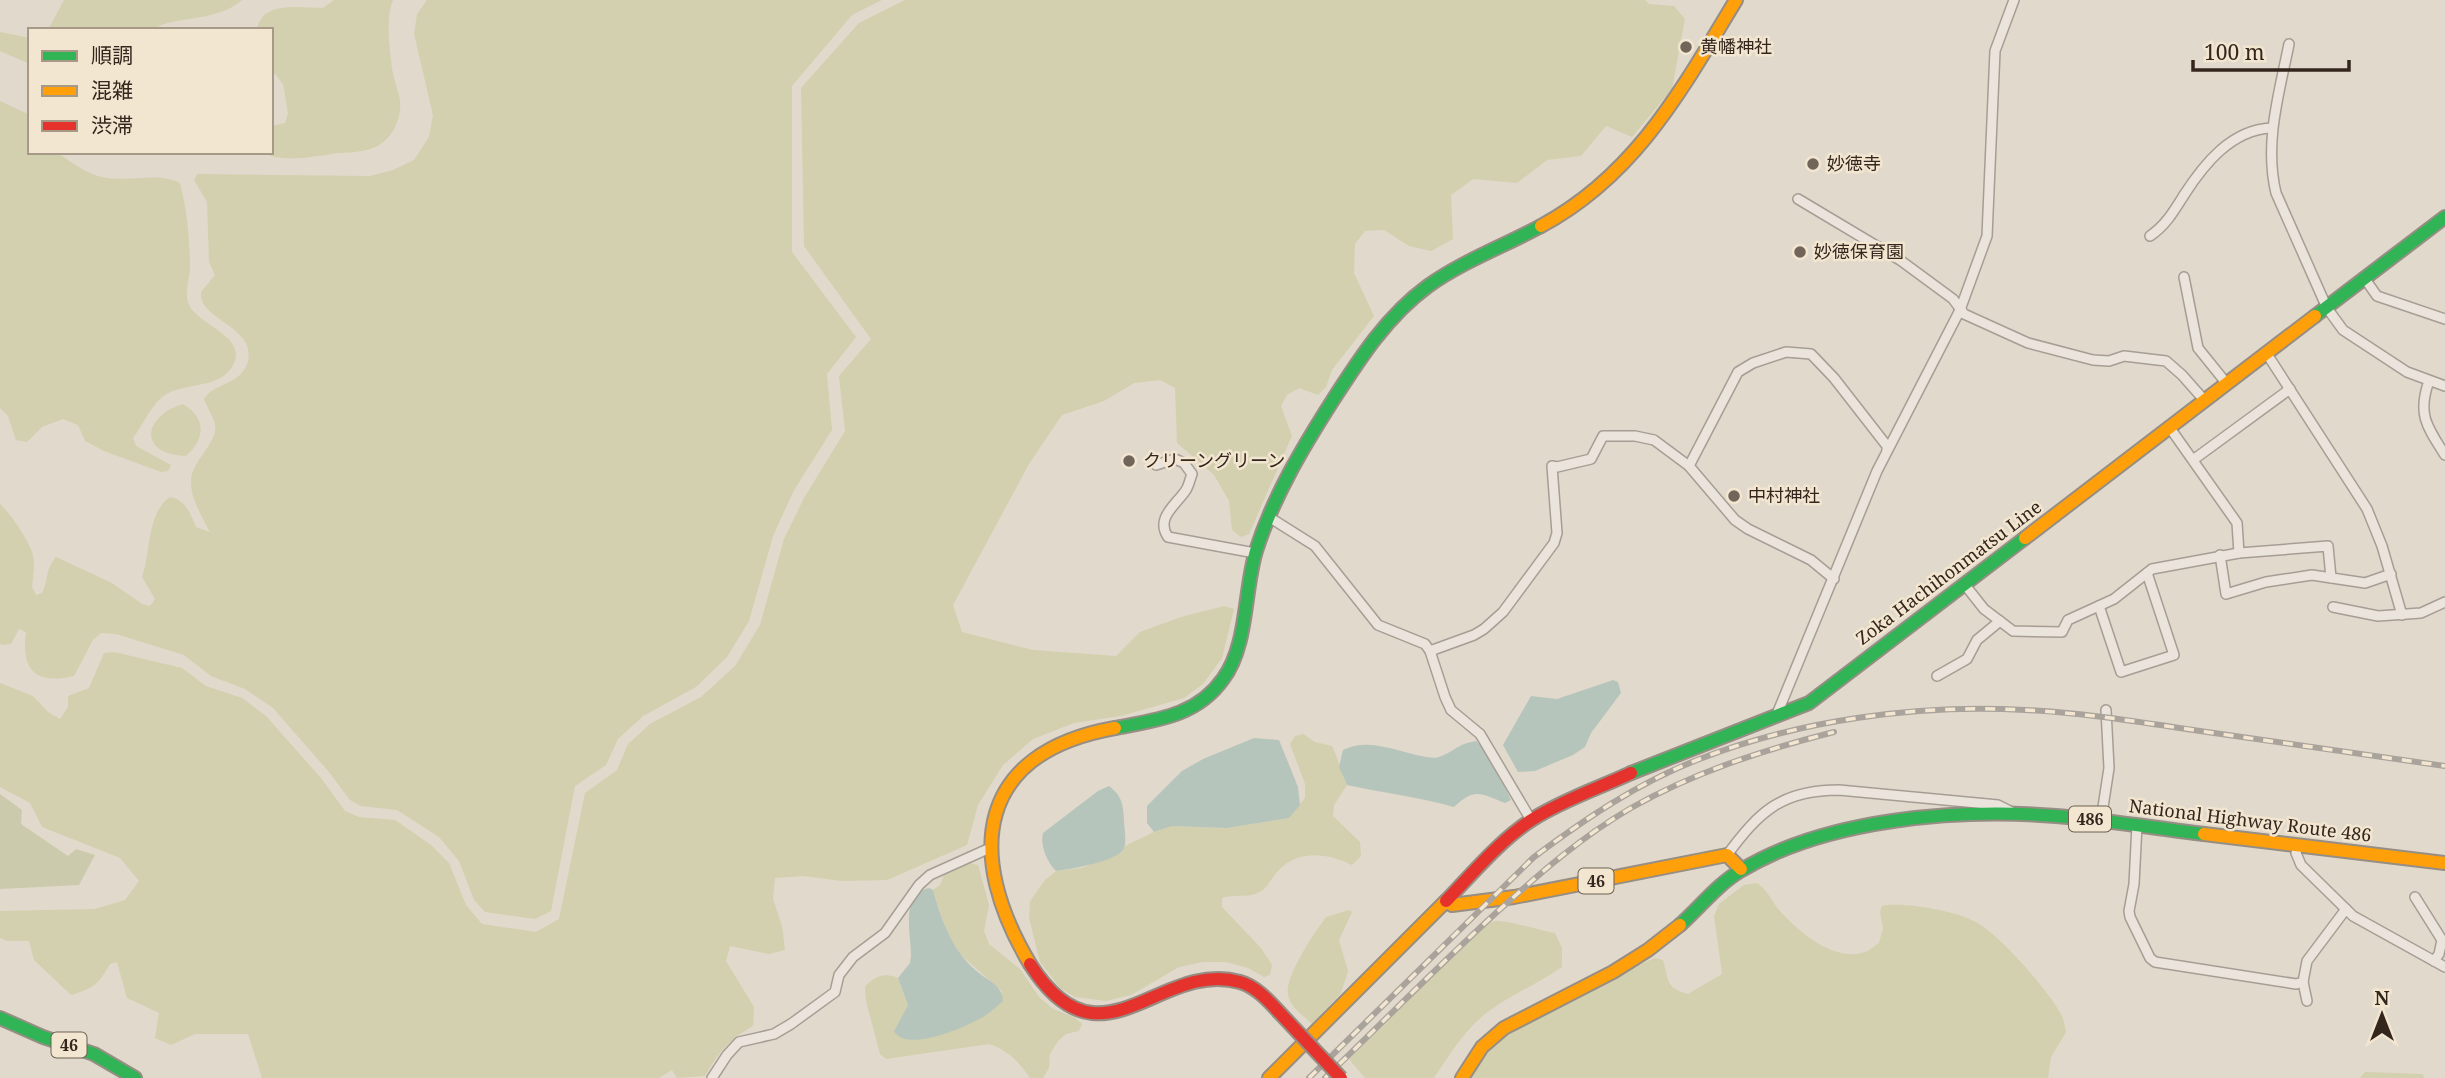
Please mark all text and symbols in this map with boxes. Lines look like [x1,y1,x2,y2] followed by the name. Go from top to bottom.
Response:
[28,28,273,154] legend
[2193,28,2349,72] scale bar
[1700,34,1772,58] place label: 黄幡神社
[2204,38,2265,66] text: 100 m
[1678,39,1694,55] marker: 黄幡神社
[91,41,133,69] text: 順調
[91,76,133,104] text: 混雑
[91,111,133,139] text: 渋滞
[1827,151,1881,175] place label: 妙徳寺
[1805,156,1821,172] marker: 妙徳寺
[1814,239,1904,263] place label: 妙徳保育園
[1792,244,1808,260] marker: 妙徳保育園
[1143,448,1285,472] place label: クリーングリーン
[1121,453,1137,469] marker: クリーングリーン
[1748,483,1820,507] place label: 中村神社
[1726,488,1742,504] marker: 中村神社
[1851,495,2046,650] street label: Zoka Hachihonmatsu Line
[2128,793,2373,847] street label: National Highway Route 486
[2069,806,2111,832] road number: 486
[1578,868,1614,894] road number: 46
[2347,980,2417,1050] north arrow
[2375,985,2390,1011] text: N
[52,1032,86,1058] road number: 46

